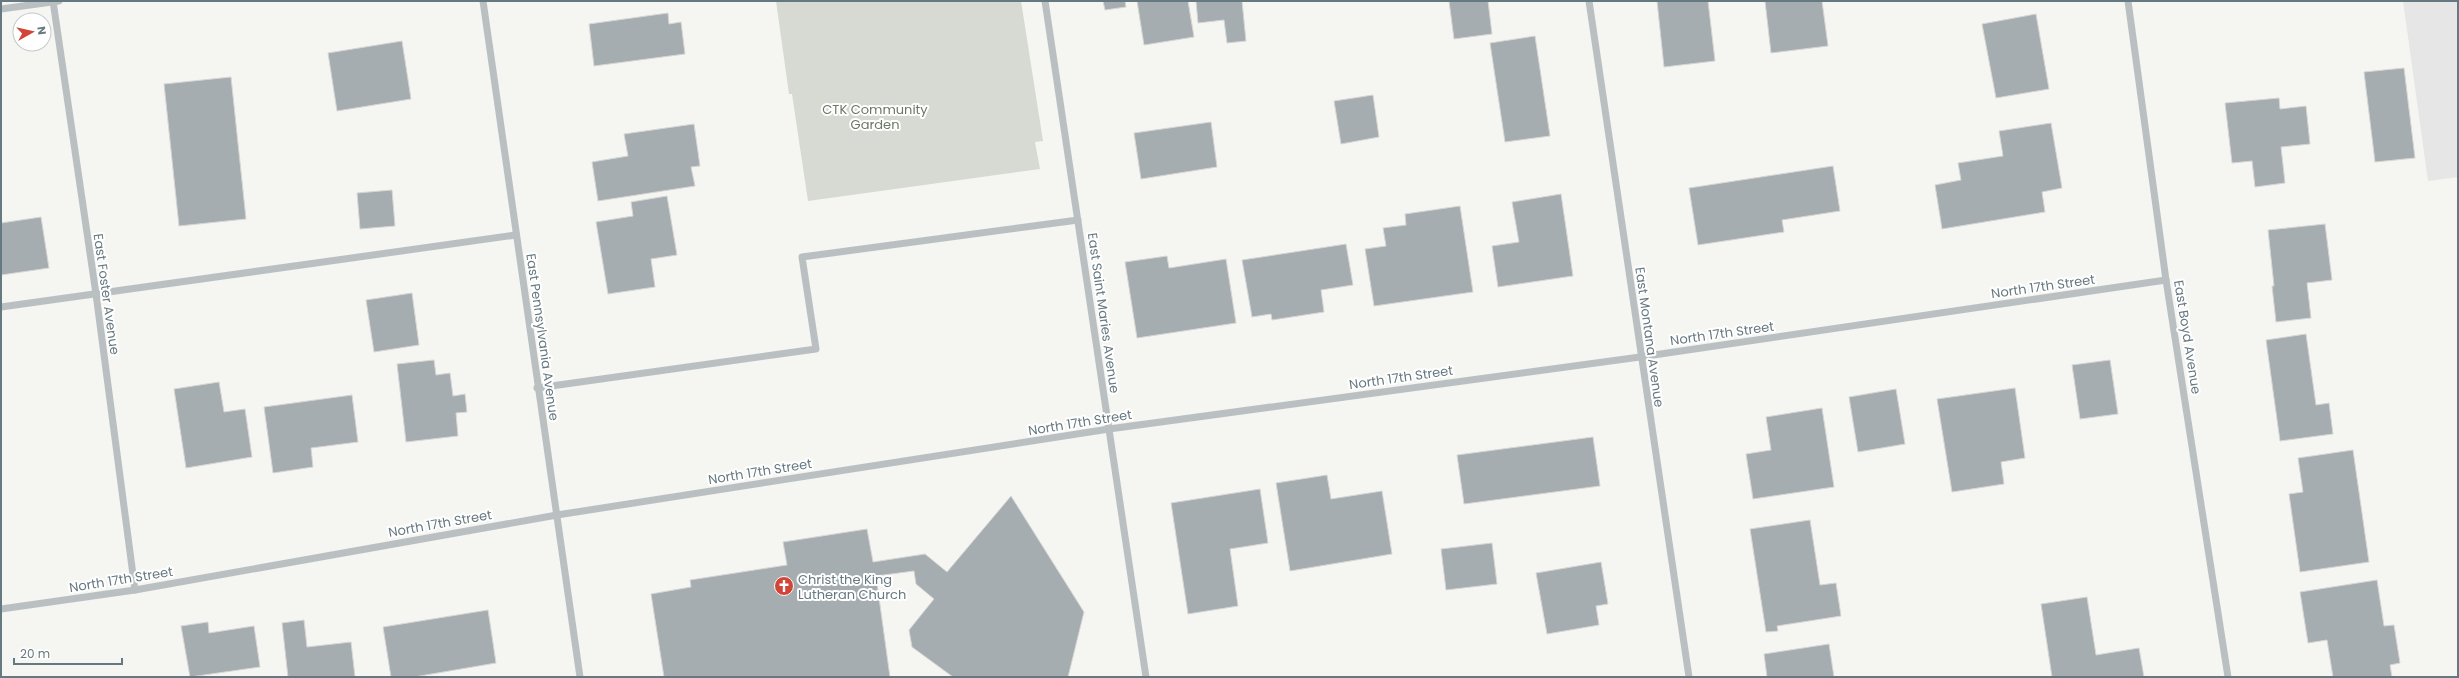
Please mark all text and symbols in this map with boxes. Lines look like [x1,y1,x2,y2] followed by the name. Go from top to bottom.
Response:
[12,12,52,52] north arrow
[33,25,50,36] text: N
[822,100,928,134] park label: CTK Community Garden
[89,232,124,356] street label: East Foster Avenue
[1083,232,1124,394] street label: East Saint Maries Avenue
[521,252,564,422] street label: East Pennsylvania Avenue
[1630,266,1669,408] street label: East Montana Avenue
[1990,270,2096,303] street label: North 17th Street
[2169,279,2206,395] street label: East Boyd Avenue
[1669,317,1775,350] street label: North 17th Street
[1348,361,1454,394] street label: North 17th Street
[1027,405,1134,440] street label: North 17th Street
[707,454,814,489] street label: North 17th Street
[387,505,494,542] street label: North 17th Street
[68,562,175,597] street label: North 17th Street
[798,570,906,604] place label: Christ the King Lutheran Church
[773,575,795,597] church icon: Christ the King Lutheran Church
[14,640,122,666] scale bar
[20,645,50,662] text: 20 m

